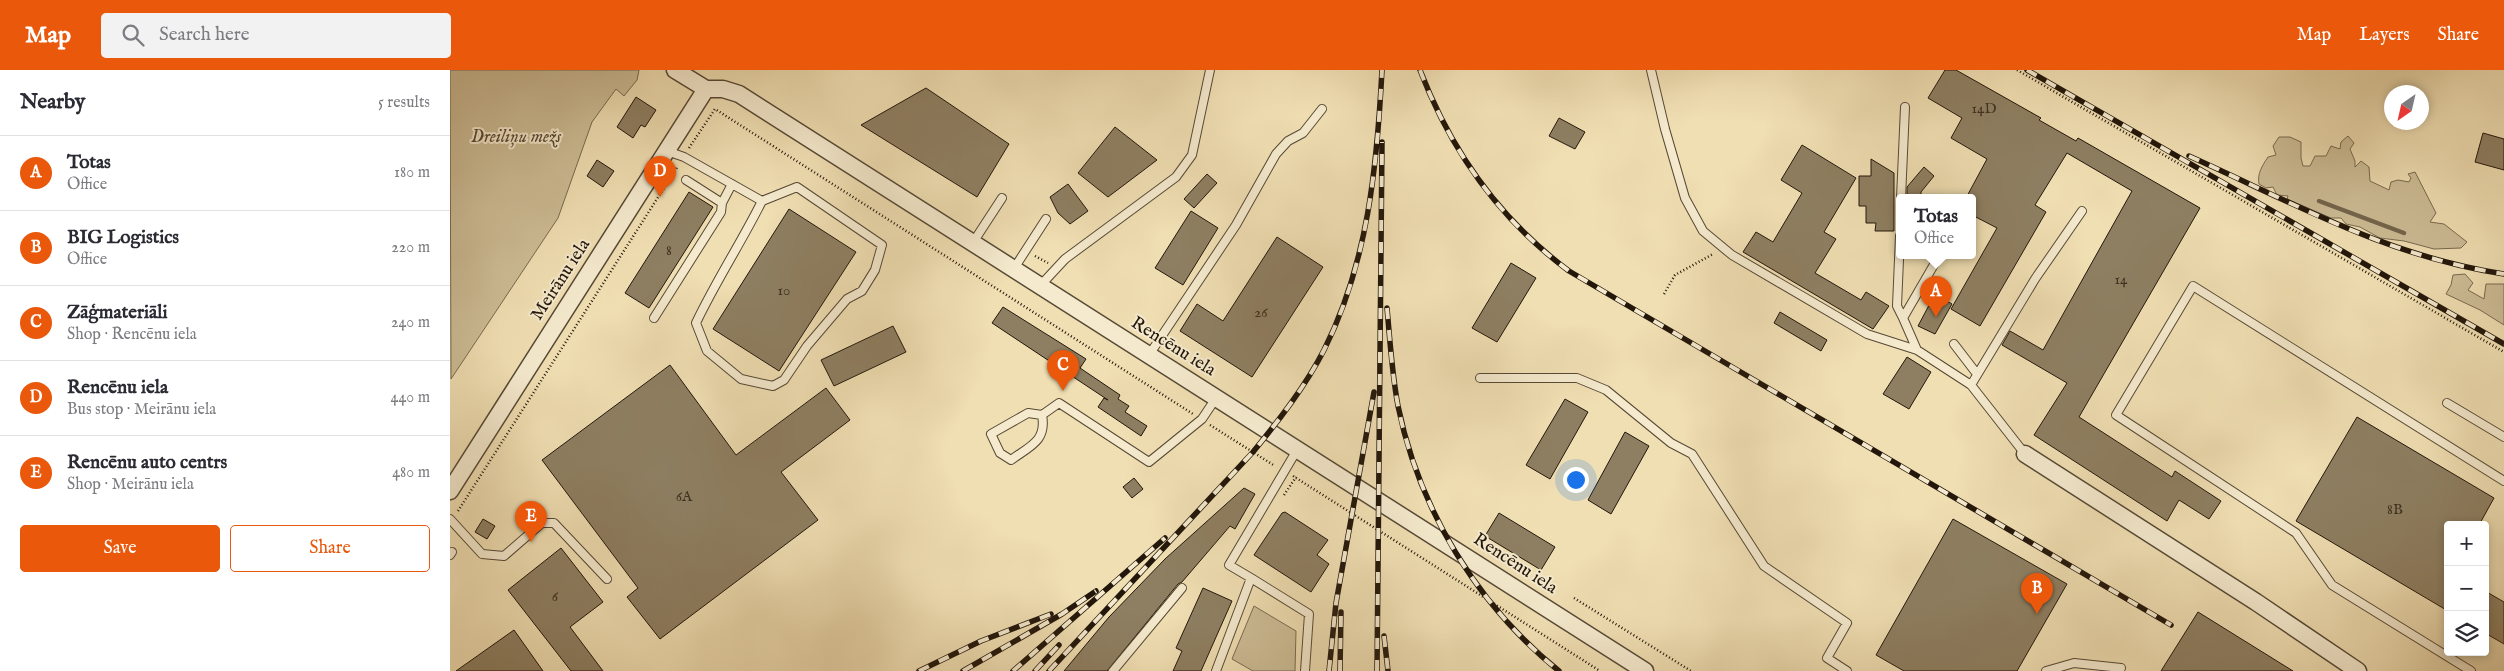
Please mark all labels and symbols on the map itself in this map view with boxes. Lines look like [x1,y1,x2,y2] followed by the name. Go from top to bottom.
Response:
[2384,85,2429,130] north arrow
[1972,99,1996,118] house number: 14D
[471,126,562,149] park label: Dreiliņu mežs
[644,156,676,197] pin: D
[526,235,596,325] street label: Meirānu iela
[666,241,672,260] house number: 8
[2115,270,2128,289] house number: 14
[1920,276,1952,317] pin: A
[778,281,790,300] house number: 10
[1254,303,1268,322] house number: 26
[1126,312,1220,382] street label: Rencēnu iela
[1047,350,1079,391] pin: C
[1563,467,1589,493] your location
[676,487,693,506] house number: 6A
[2387,500,2403,519] house number: 8B
[515,501,547,542] pin: E
[1469,528,1562,600] street label: Rencēnu iela
[2021,573,2053,614] pin: B
[552,587,559,606] house number: 6

